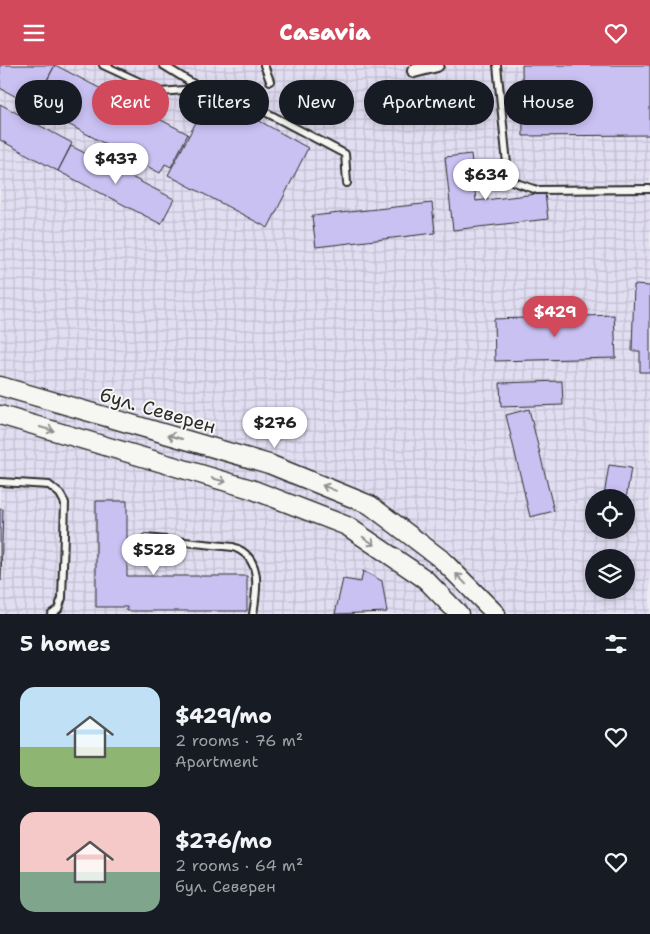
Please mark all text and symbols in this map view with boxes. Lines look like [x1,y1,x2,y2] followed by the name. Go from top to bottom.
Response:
[279,18,371,47] text: Casavia
[20,19,48,47] icon: menu
[602,19,630,47] icon: heart
[15,80,82,125] chip: Buy
[92,80,169,125] chip: Rent
[179,80,269,125] chip: Filters
[279,80,354,125] chip: New
[364,80,494,125] chip: Apartment
[504,80,593,125] chip: House
[86,143,146,185] pin: $437
[94,148,138,169] text: $437
[456,159,516,201] pin: $634
[464,164,508,185] text: $634
[525,295,585,338] pin: $429
[534,301,576,322] text: $429
[97,382,219,439] street label: бул. Северен
[245,407,305,449] pin: $276
[253,412,297,433] text: $276
[38,424,54,434] one-way arrow
[167,431,183,441] one-way arrow
[211,475,227,485] one-way arrow
[322,483,337,493] one-way arrow
[585,489,635,599] map controls
[585,489,635,539] button: locate
[124,533,184,576] pin: $528
[362,536,376,546] one-way arrow
[133,539,175,560] text: $528
[585,549,635,599] button: layers
[455,573,468,585] one-way arrow
[20,630,111,658] text: 5 homes
[602,630,630,658] icon: filters
[175,702,272,730] text: $429/mo
[60,707,120,767] icon: home
[602,723,630,751] icon: heart
[175,730,303,751] text: 2 rooms · 76 m²
[175,751,258,772] text: Apartment
[175,827,272,855] text: $276/mo
[60,832,120,892] icon: home
[602,848,630,876] icon: heart
[175,855,303,876] text: 2 rooms · 64 m²
[175,876,276,897] text: бул. Северен

